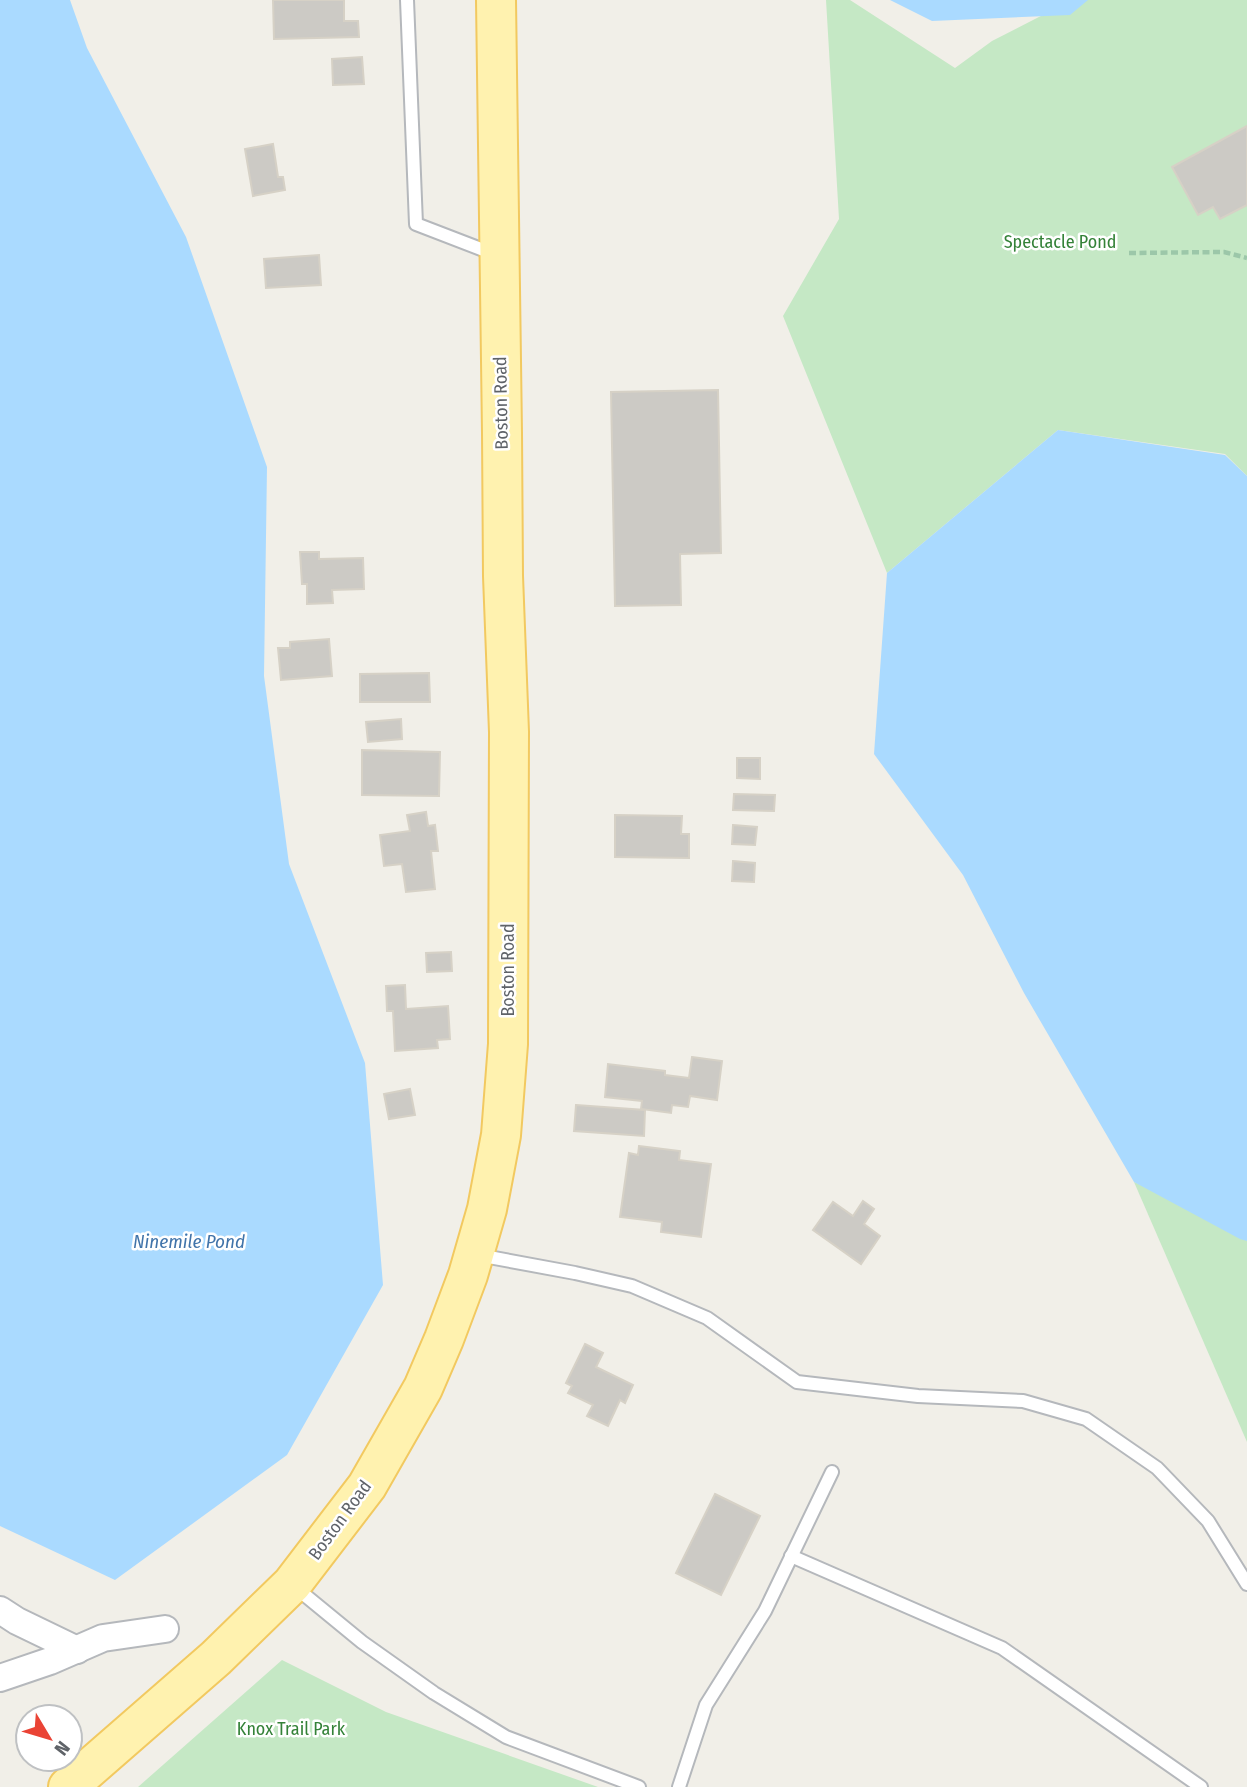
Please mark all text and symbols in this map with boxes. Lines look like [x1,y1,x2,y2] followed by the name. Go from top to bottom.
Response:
[1004,231,1116,253] park label: Spectacle Pond
[489,356,513,450] street label: Boston Road
[497,923,519,1017] street label: Boston Road
[133,1230,245,1253] water label: Ninemile Pond
[304,1476,376,1564] street label: Boston Road
[14,1703,84,1773] north arrow
[237,1718,346,1740] park label: Knox Trail Park
[49,1737,75,1760] text: N

